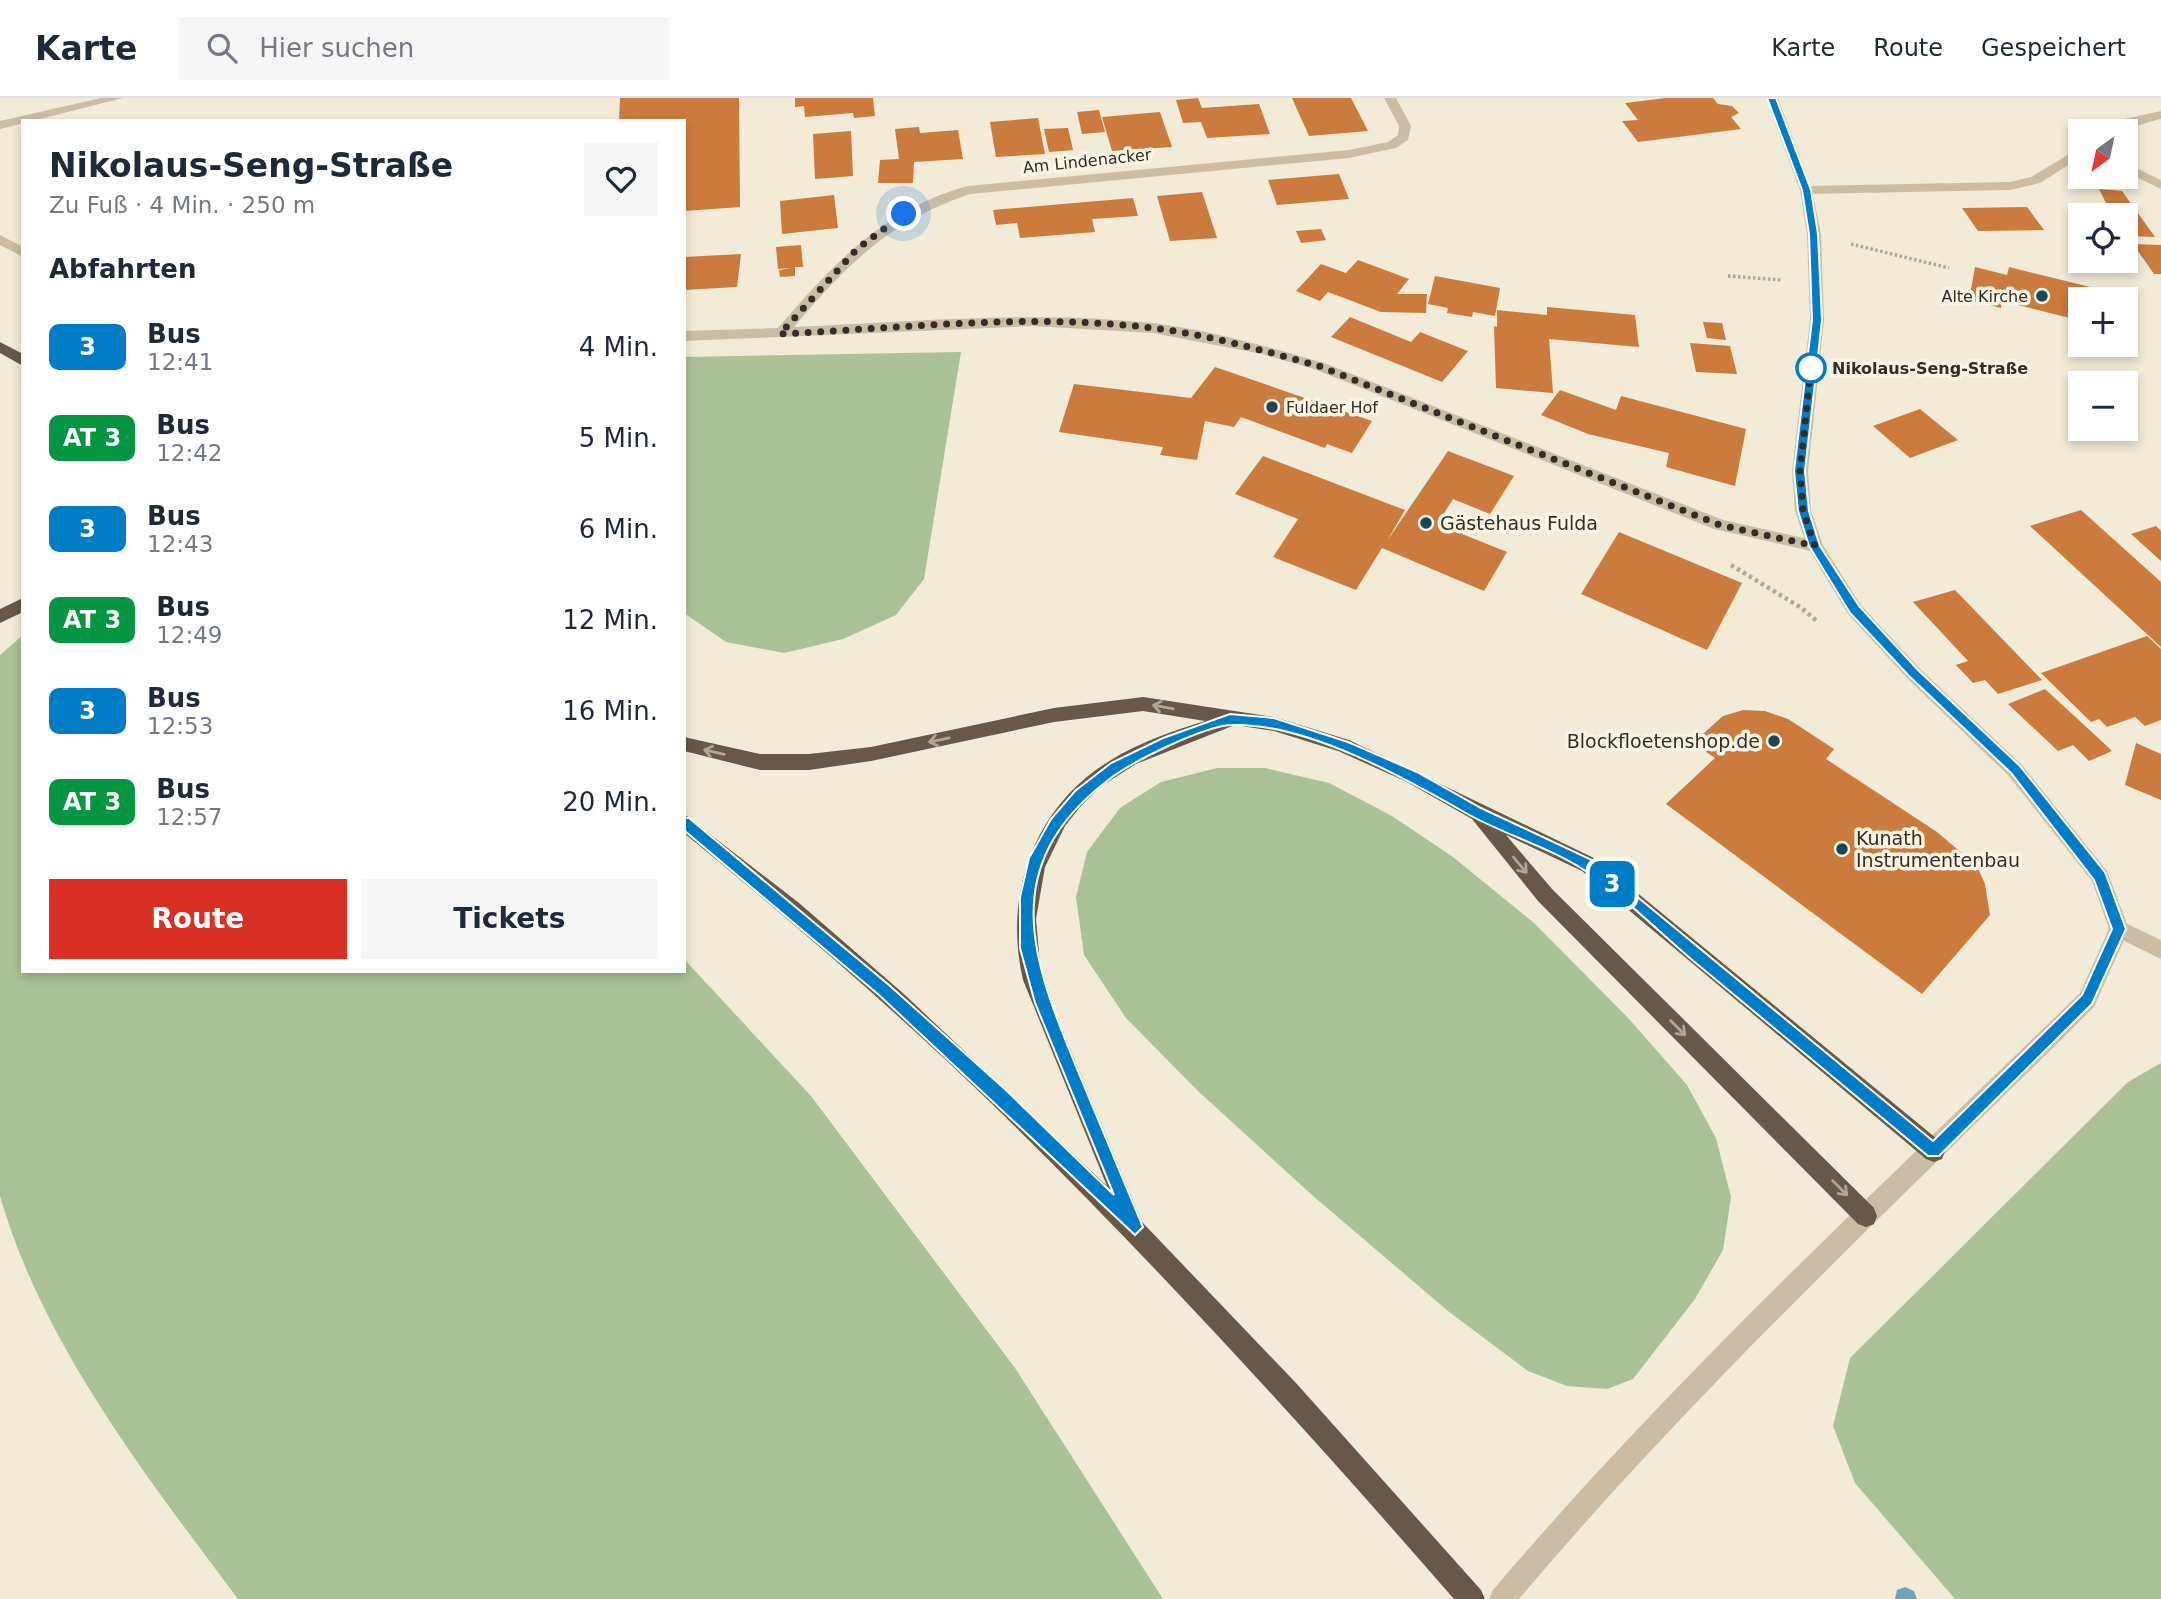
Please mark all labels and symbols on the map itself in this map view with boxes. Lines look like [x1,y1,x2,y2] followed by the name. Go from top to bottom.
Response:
[2068,119,2138,189] north arrow
[1022,145,1153,177] street label: Am Lindenacker
[886,196,921,231] your location
[1941,287,2028,306] place label: Alte Kirche
[2034,288,2050,304] marker: Alte Kirche
[1796,353,1826,383] marker: Nikolaus-Seng-Straße
[1832,359,2028,378] place label: Nikolaus-Seng-Straße
[1286,398,1378,417] place label: Fuldaer Hof
[1264,399,1280,415] marker: Fuldaer Hof
[1440,512,1598,534] place label: Gästehaus Fulda
[1418,515,1434,531] marker: Gästehaus Fulda
[1152,700,1175,713] one-way arrow
[1567,730,1760,752] place label: Blockfloetenshop.de
[928,733,951,747] one-way arrow
[1766,733,1782,749] marker: Blockfloetenshop.de
[704,745,726,758] one-way arrow
[1856,827,2020,871] place label: Kunath Instrumentenbau
[1834,841,1850,857] marker: Kunath Instrumentenbau
[1512,855,1528,873] one-way arrow
[1589,861,1635,907] line badge: 3
[1670,1019,1687,1036] one-way arrow
[1831,1179,1848,1196] one-way arrow

